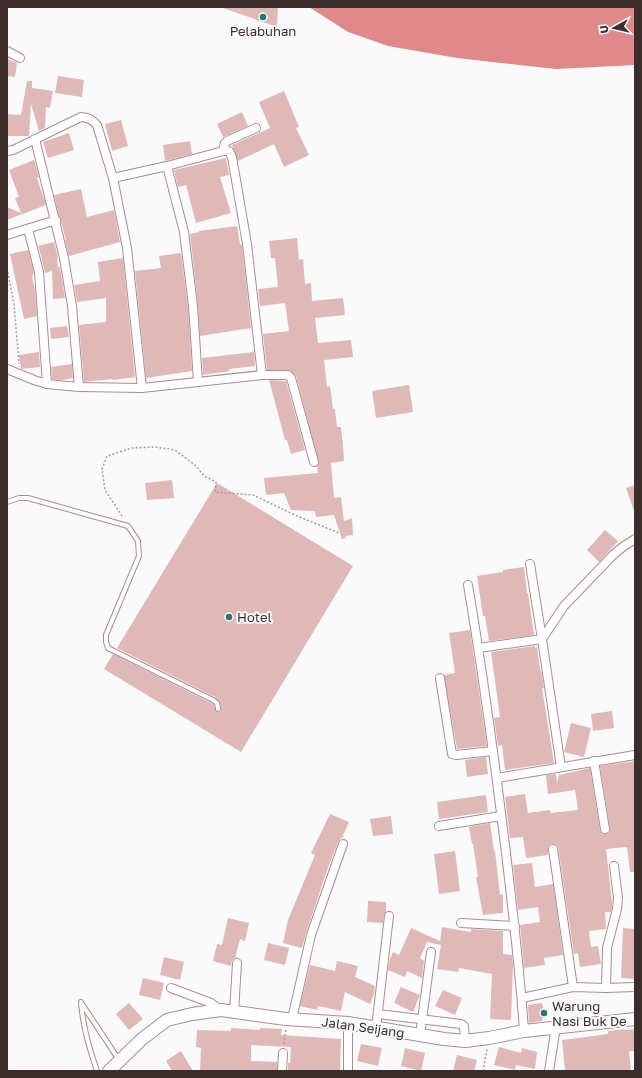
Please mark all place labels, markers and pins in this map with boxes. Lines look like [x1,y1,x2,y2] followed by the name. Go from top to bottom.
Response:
[258,12,268,22] marker: Pelabuhan
[230,23,296,39] place label: Pelabuhan
[237,609,272,625] place label: Hotel
[224,612,234,622] marker: Hotel
[552,998,627,1029] place label: Warung Nasi Buk De
[539,1008,549,1018] marker: Warung Nasi Buk De

